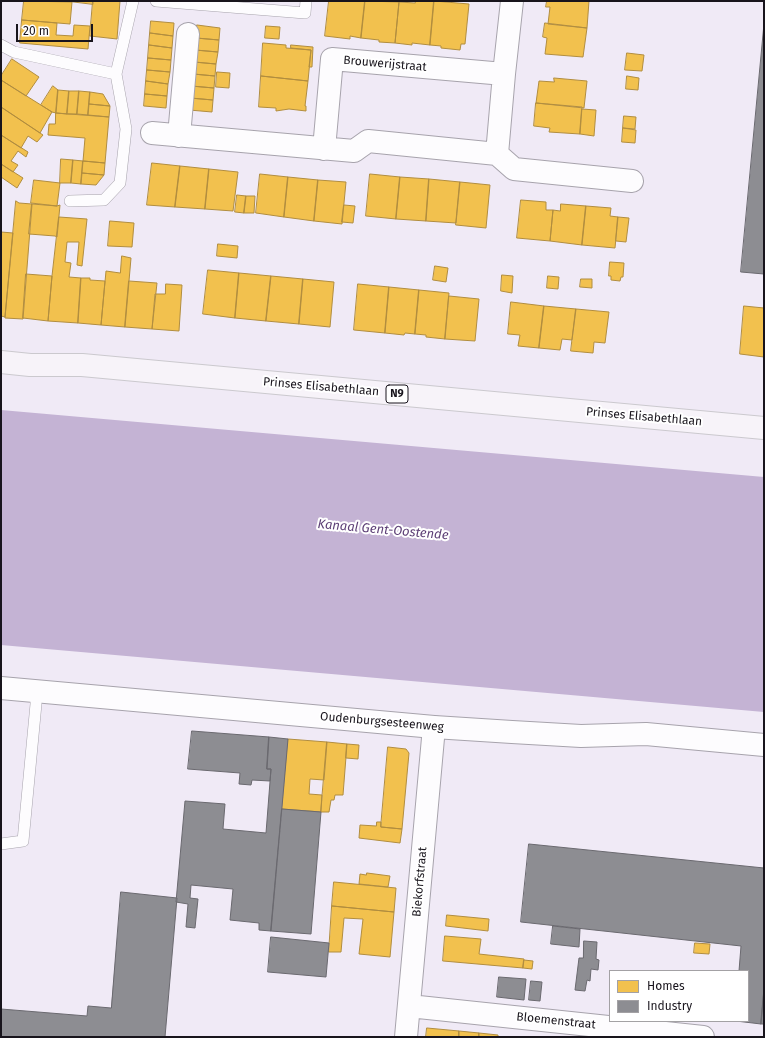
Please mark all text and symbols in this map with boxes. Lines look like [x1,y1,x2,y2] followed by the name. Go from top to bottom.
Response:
[18,16,95,42] scale bar
[23,24,49,38] text: 20 m
[343,53,427,75] street label: Brouwerijstraat
[262,375,380,399] street label: Prinses Elisabethlaan
[386,385,408,403] road number: N9
[585,405,703,429] street label: Prinses Elisabethlaan
[317,517,449,543] water label: Kanaal Gent-Oostende
[320,709,444,735] street label: Oudenburgsesteenweg
[410,846,430,918] street label: Biekorfstraat
[609,970,749,1022] legend
[647,979,685,993] text: Homes
[647,999,692,1013] text: Industry
[516,1010,596,1032] street label: Bloemenstraat

